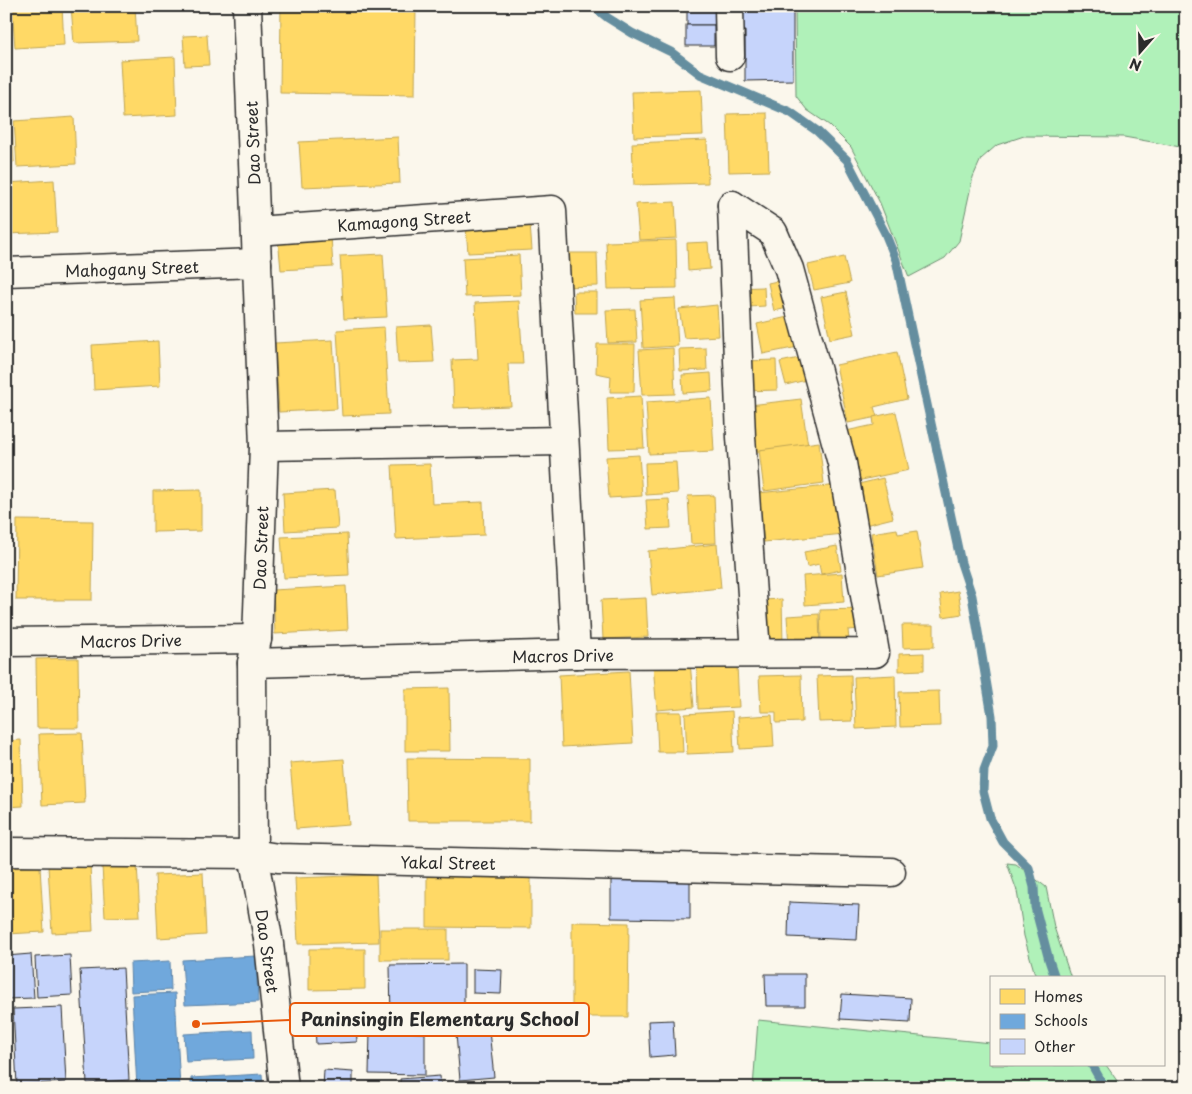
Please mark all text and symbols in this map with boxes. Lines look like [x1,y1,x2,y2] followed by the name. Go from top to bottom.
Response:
[1114,28,1164,78] north arrow
[1127,53,1144,76] text: N
[239,100,265,185] street label: Dao Street
[336,203,472,237] street label: Kamagong Street
[65,254,200,282] street label: Mahogany Street
[247,505,273,590] street label: Dao Street
[80,627,182,653] street label: Macros Drive
[512,642,614,668] street label: Macros Drive
[400,849,496,875] street label: Yakal Street
[250,908,286,995] street label: Dao Street
[990,976,1164,1066] legend
[1034,984,1083,1007] text: Homes
[290,1003,589,1036] callout: Paninsingin Elementary School
[301,1005,579,1032] text: Paninsingin Elementary School
[1034,1008,1088,1031] text: Schools
[1034,1034,1075,1057] text: Other

